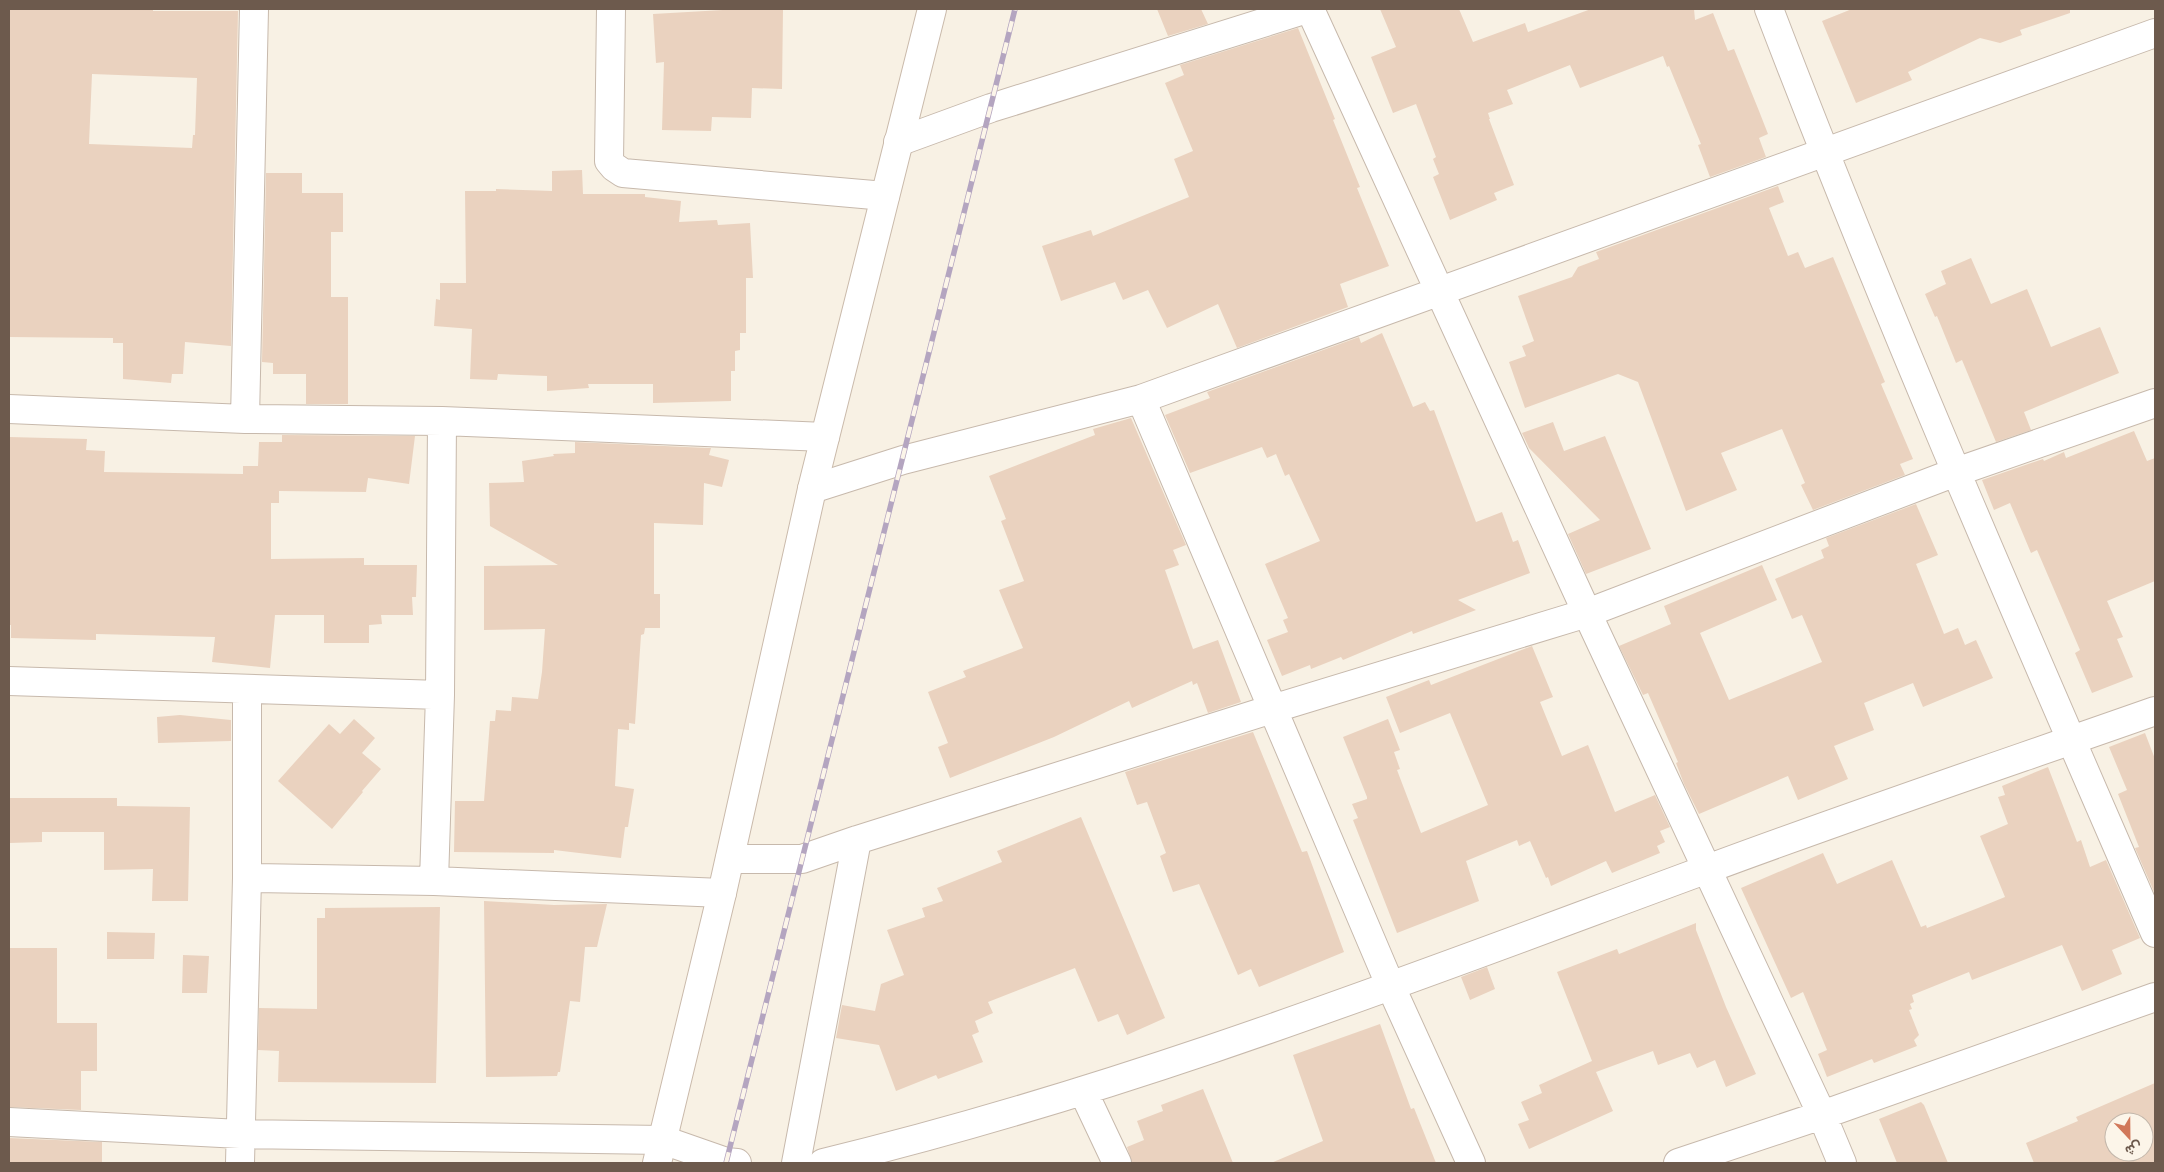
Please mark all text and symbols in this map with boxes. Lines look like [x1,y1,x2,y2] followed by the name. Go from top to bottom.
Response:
[2104,1112,2154,1162] north arrow
[2123,1138,2145,1161] text: ش

